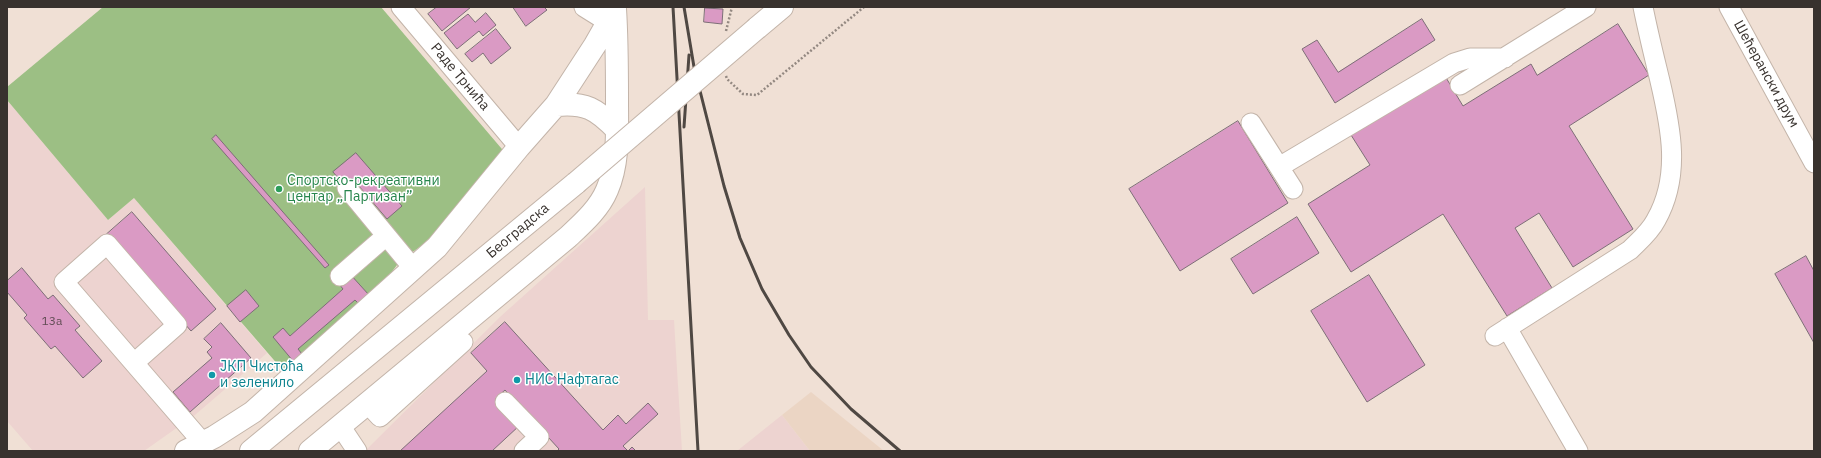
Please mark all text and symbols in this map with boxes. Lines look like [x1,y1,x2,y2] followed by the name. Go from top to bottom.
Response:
[1730,17,1802,131] street label: Шећерански друм
[427,40,493,114] street label: Раде Трнића
[287,173,440,206] place label: Спортско-рекреативни центар „Партизан”
[274,184,284,194] marker: Спортско-рекреативни центар „Партизан”
[483,200,553,262] street label: Београдска
[42,315,62,329] house number: 13a
[220,359,303,392] place label: ЈКП Чистоћа и зеленило
[207,370,217,380] marker: ЈКП Чистоћа и зеленило
[525,372,619,388] place label: НИС Нафтагас
[512,375,522,385] marker: НИС Нафтагас

